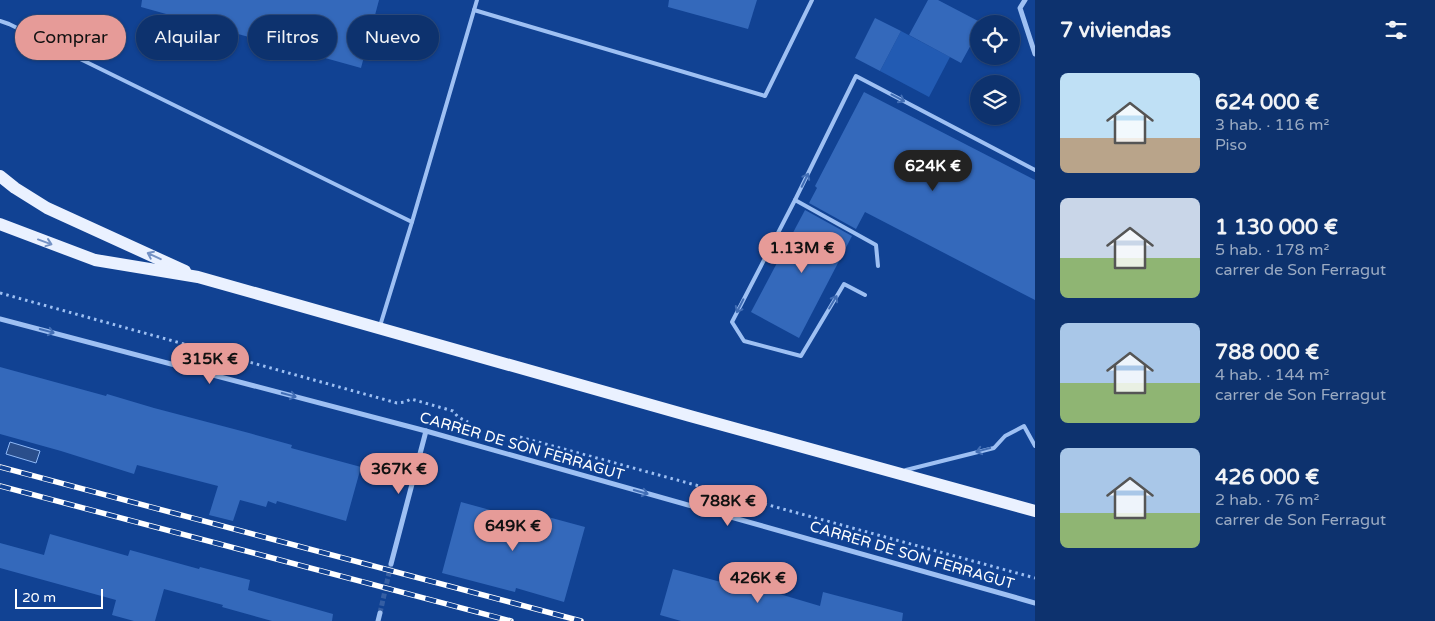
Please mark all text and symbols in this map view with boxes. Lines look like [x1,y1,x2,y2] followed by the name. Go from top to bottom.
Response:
[15,15,126,60] chip: Comprar
[136,15,238,60] chip: Alquilar
[248,15,337,60] chip: Filtros
[347,15,439,60] chip: Nuevo
[970,15,1020,125] map controls
[970,15,1020,65] button: locate
[1382,16,1410,44] icon: filters
[1060,18,1171,43] text: 7 viviendas
[970,75,1020,125] button: layers
[1215,90,1319,115] text: 624 000 €
[1100,93,1160,153] icon: home
[890,94,905,103] one-way arrow
[1215,115,1329,135] text: 3 hab. · 116 m²
[1215,135,1247,155] text: Piso
[892,150,974,192] pin: 624K €
[905,156,961,176] text: 624K €
[801,173,810,188] one-way arrow
[1215,215,1338,240] text: 1 130 000 €
[1100,218,1160,278] icon: home
[756,232,848,274] pin: 1.13M €
[37,238,52,247] one-way arrow
[770,238,834,258] text: 1.13M €
[1215,240,1329,260] text: 5 hab. · 178 m²
[147,251,162,260] one-way arrow
[1215,260,1386,280] text: carrer de Son Ferragut
[829,296,839,310] one-way arrow
[735,298,744,313] one-way arrow
[39,327,55,337] one-way arrow
[1215,340,1319,365] text: 788 000 €
[169,342,251,385] pin: 315K €
[1100,343,1160,403] icon: home
[182,349,238,369] text: 315K €
[1215,365,1329,385] text: 4 hab. · 144 m²
[1215,385,1386,405] text: carrer de Son Ferragut
[280,391,296,401] one-way arrow
[418,408,626,484] street label: CARRER DE SON FERRAGUT
[976,446,992,456] one-way arrow
[358,452,440,495] pin: 367K €
[371,459,427,479] text: 367K €
[1215,465,1319,490] text: 426 000 €
[1100,468,1160,528] icon: home
[687,484,769,527] pin: 788K €
[633,488,649,497] one-way arrow
[1215,490,1319,510] text: 2 hab. · 76 m²
[700,491,756,511] text: 788K €
[472,510,554,552] pin: 649K €
[1215,510,1386,530] text: carrer de Son Ferragut
[485,516,541,536] text: 649K €
[808,517,1016,593] street label: CARRER DE SON FERRAGUT
[717,562,799,604] pin: 426K €
[730,568,786,588] text: 426K €
[15,586,102,609] scale bar
[22,589,56,606] text: 20 m

